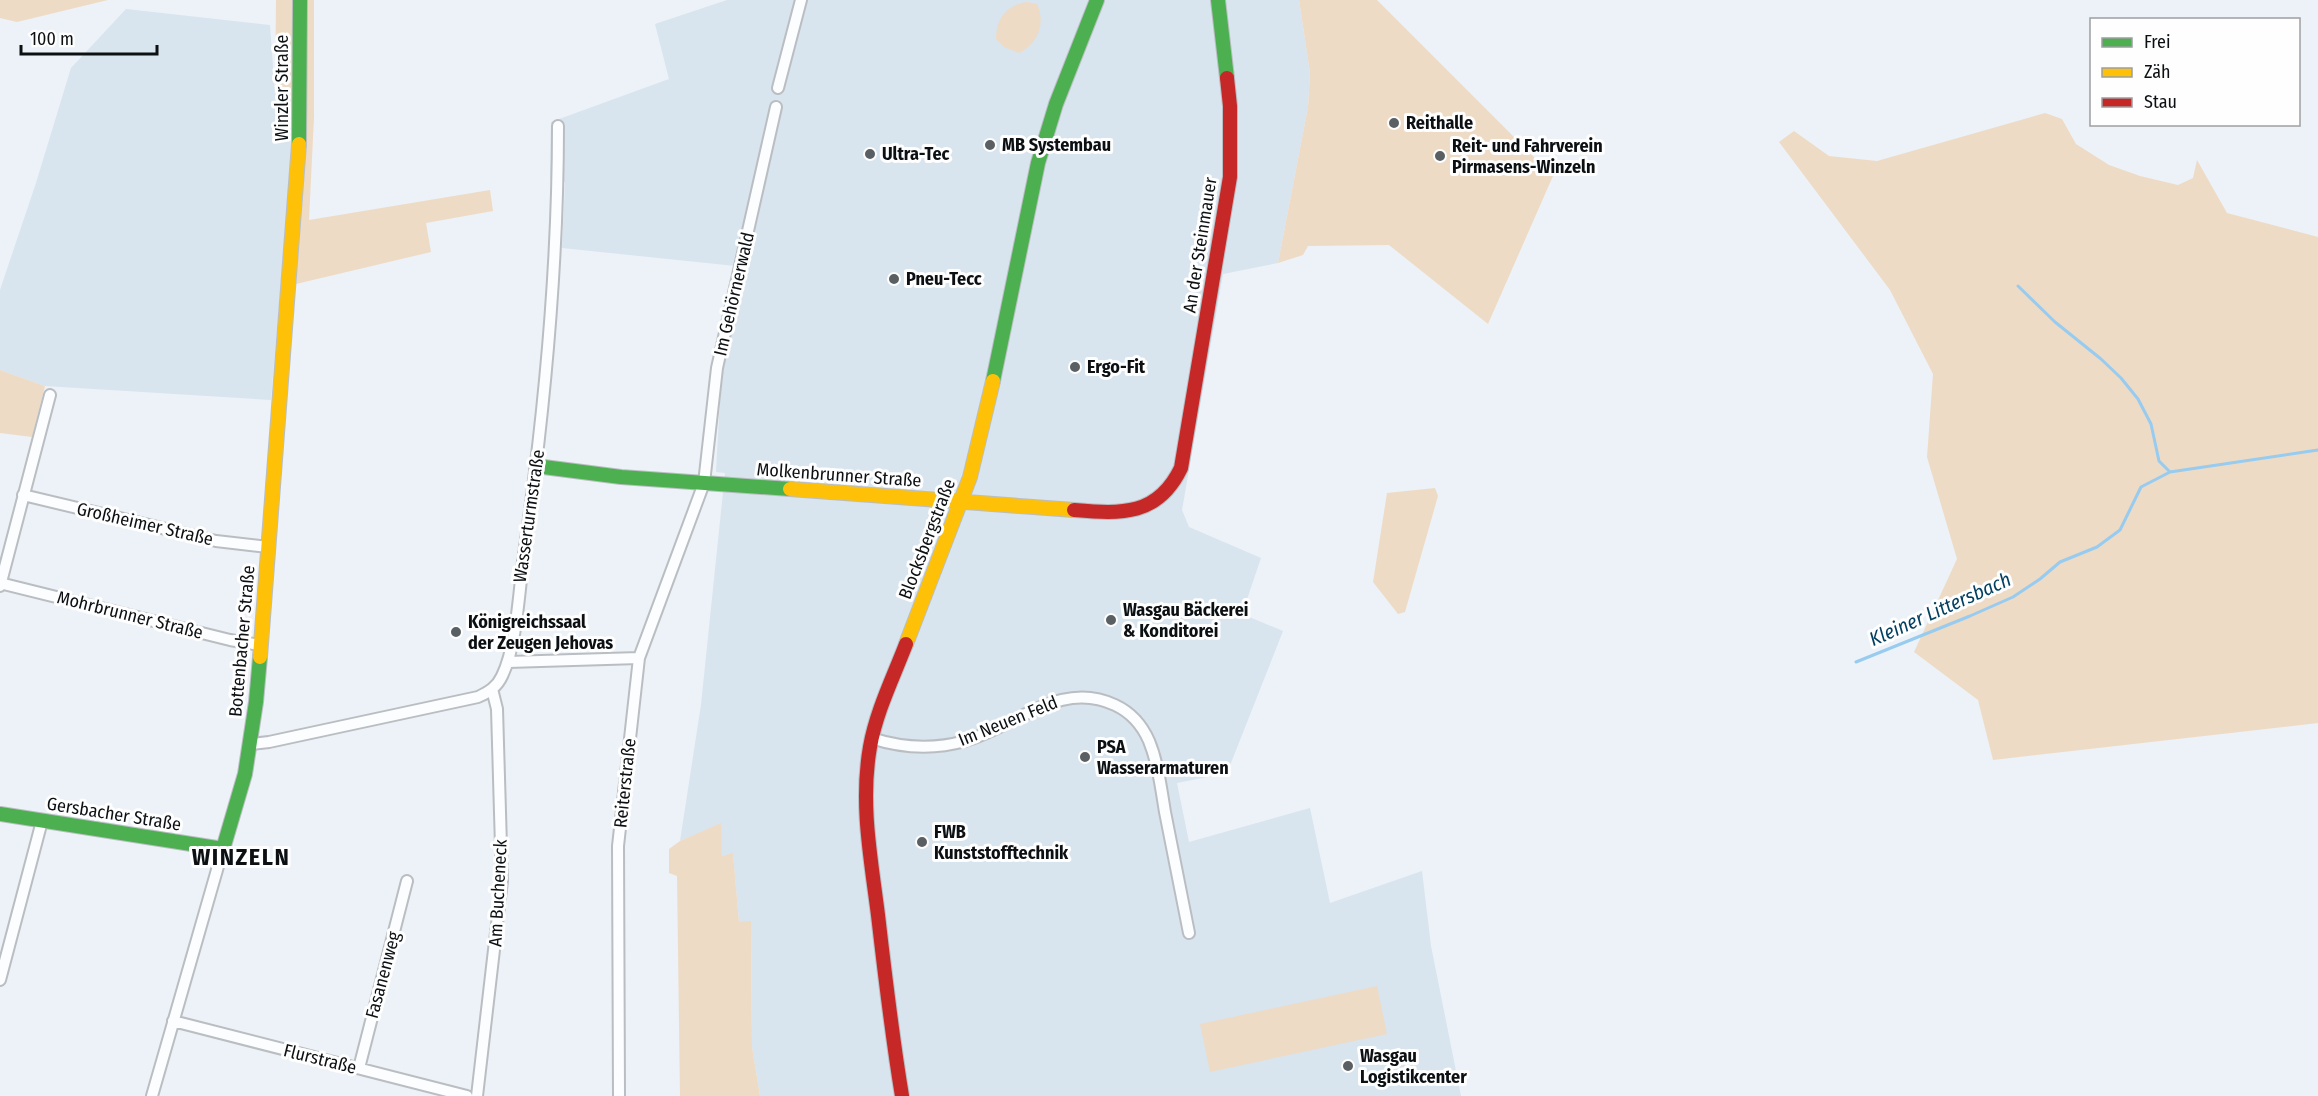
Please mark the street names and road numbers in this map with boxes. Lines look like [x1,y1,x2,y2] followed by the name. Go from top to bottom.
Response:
[271,35,293,141] street label: Winzler Straße
[1178,175,1222,314] street label: An der Steinmauer
[709,230,759,358] street label: Im Gehörnerwald
[509,448,549,584] street label: Wasserturmstraße
[756,458,922,492] street label: Molkenbrunner Straße
[894,476,960,602] street label: Blocksbergstraße
[75,498,215,550] street label: Großheimer Straße
[224,564,260,718] street label: Bottenbacher Straße
[55,586,205,644] street label: Mohrbrunner Straße
[955,691,1061,751] street label: Im Neuen Feld
[609,737,641,829] street label: Reiterstraße
[45,793,183,835] street label: Gersbacher Straße
[484,838,512,947] street label: Am Bucheneck
[361,929,405,1021] street label: Fasanenweg
[281,1039,359,1079] street label: Flurstraße

